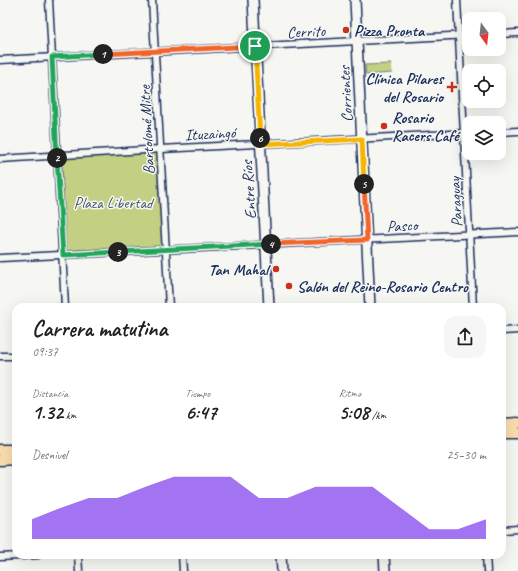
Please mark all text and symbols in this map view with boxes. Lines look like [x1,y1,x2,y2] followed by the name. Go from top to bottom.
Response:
[462,12,506,56] north arrow
[462,12,506,160] map controls
[286,21,327,43] street label: Cerrito
[354,21,426,41] place label: Pizza Pronta
[341,25,351,35] marker: Pizza Pronta
[238,29,272,63] pin
[244,35,266,57] icon: arrive
[93,44,113,64] pin: 1
[101,47,105,61] text: 1
[334,64,357,122] street label: Corrientes
[462,64,506,108] button: locate
[365,69,445,107] place label: Clínica Pilares del Rosario
[446,81,458,93] marker: Clínica Pilares del Rosario
[135,83,159,175] street label: Bartolomé Mitre
[392,108,461,146] place label: Rosario Racers Café
[462,116,506,160] button: layers
[379,121,389,131] marker: Rosario Racers Café
[184,123,238,145] street label: Ituzaingó
[250,128,270,148] pin: 6
[257,131,263,145] text: 6
[47,148,67,168] pin: 2
[55,151,59,165] text: 2
[237,159,261,220] street label: Entre Ríos
[354,174,374,194] pin: 5
[445,175,467,227] street label: Paraguay
[362,177,366,191] text: 5
[74,193,155,213] park label: Plaza Libertad
[386,215,420,237] street label: Pasco
[261,234,281,254] pin: 4
[269,237,273,251] text: 4
[108,242,128,262] pin: 3
[116,245,120,259] text: 3
[209,260,271,280] place label: Tan Mahal
[271,264,281,274] marker: Tan Mahal
[297,277,469,297] place label: Salón del Reino-Rosario Centro
[284,281,294,291] marker: Salón del Reino-Rosario Centro
[32,315,167,343] text: Carrera matutina
[444,316,486,358] button: share
[32,344,58,360] text: 09:37
[32,386,68,400] text: Distancia
[185,386,210,400] text: Tiempo
[339,386,361,400] text: Ritmo
[32,400,63,425] text: 1.32
[185,400,217,425] text: 6:47
[339,400,369,425] text: 5:08
[63,408,76,422] text: km
[369,408,386,422] text: /km
[32,447,67,463] text: Desnivel
[446,447,486,463] text: 25–30 m

